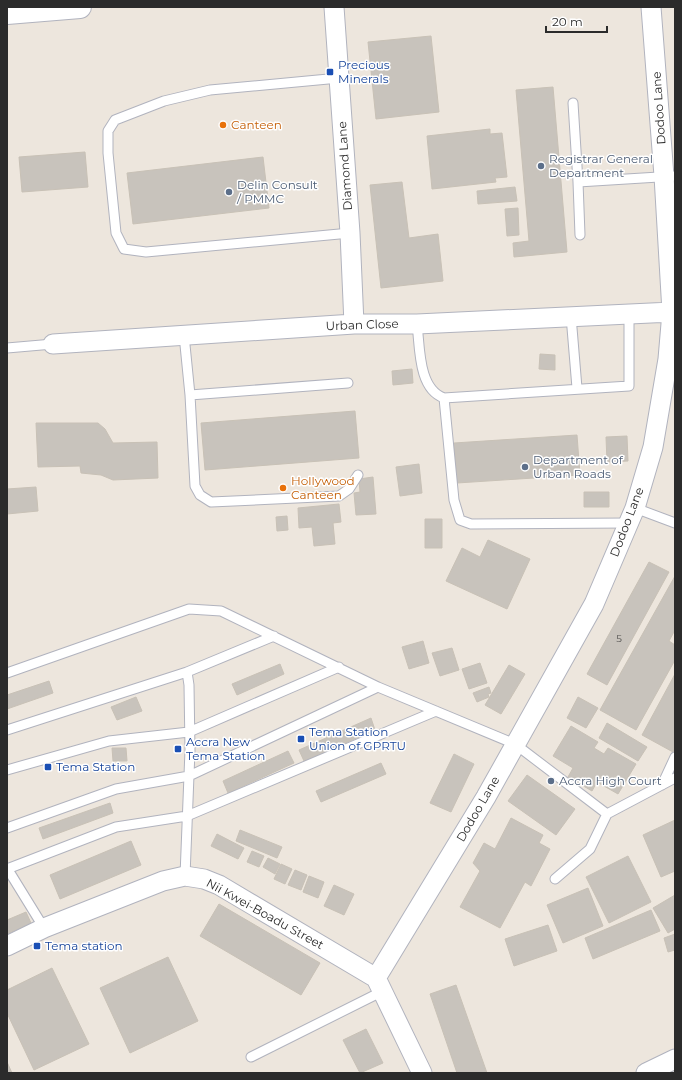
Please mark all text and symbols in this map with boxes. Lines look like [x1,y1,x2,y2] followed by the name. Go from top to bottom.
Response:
[546,8,607,34] scale bar
[552,14,583,29] text: 20 m
[338,57,390,86] place label: Precious Minerals
[325,67,335,77] marker: Precious Minerals
[648,71,669,145] street label: Dodoo Lane
[231,117,282,132] place label: Canteen
[218,120,228,130] marker: Canteen
[334,121,355,211] street label: Diamond Lane
[549,151,653,180] place label: Registrar General Department
[536,161,546,171] marker: Registrar General Department
[236,177,318,206] place label: Delin Consult / PMMC
[224,187,234,197] marker: Delin Consult / PMMC
[325,316,399,333] street label: Urban Close
[533,452,624,481] place label: Department of Urban Roads
[520,462,530,472] marker: Department of Urban Roads
[291,473,355,502] place label: Hollywood Canteen
[278,483,288,493] marker: Hollywood Canteen
[606,485,647,559] street label: Dodoo Lane
[616,632,622,645] house number: 5
[309,724,406,753] place label: Tema Station Union of GPRTU
[186,734,265,763] place label: Accra New Tema Station
[296,734,306,744] marker: Tema Station Union of GPRTU
[173,744,183,754] marker: Accra New Tema Station
[56,759,135,774] place label: Tema Station
[43,762,53,772] marker: Tema Station
[453,773,502,844] street label: Dodoo Lane
[559,773,662,788] place label: Accra High Court
[546,776,556,786] marker: Accra High Court
[204,875,327,952] street label: Nii Kwei-Boadu Street
[45,938,123,953] place label: Tema station
[32,941,42,951] marker: Tema station

